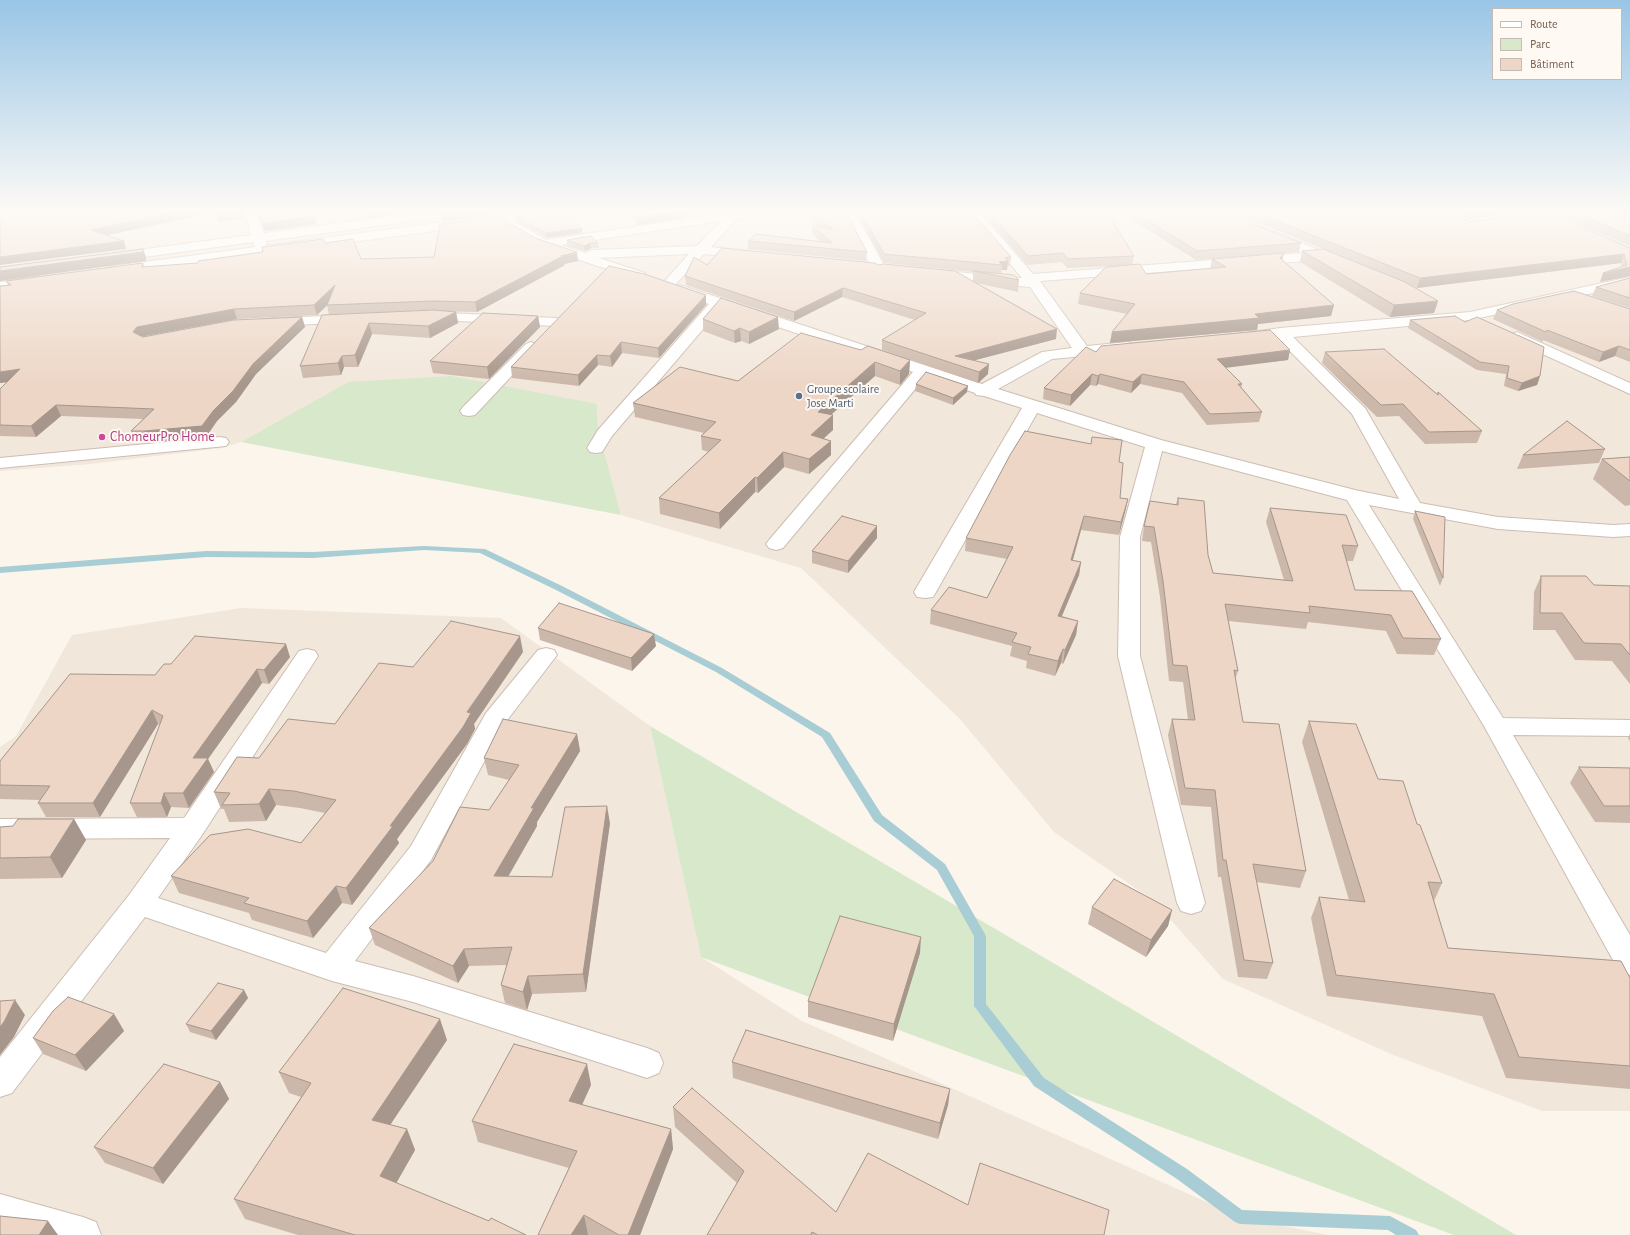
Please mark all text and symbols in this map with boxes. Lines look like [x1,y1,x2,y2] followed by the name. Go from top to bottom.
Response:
[1492,8,1622,80] legend
[1530,18,1557,30] text: Route
[1530,38,1550,50] text: Parc
[1530,58,1574,70] text: Bâtiment
[807,382,879,410] place label: Groupe scolaire Jose Marti
[794,391,804,401] marker: Groupe scolaire Jose Marti
[110,429,215,445] place label: ChomeurPro Home
[97,432,107,442] marker: ChomeurPro Home

